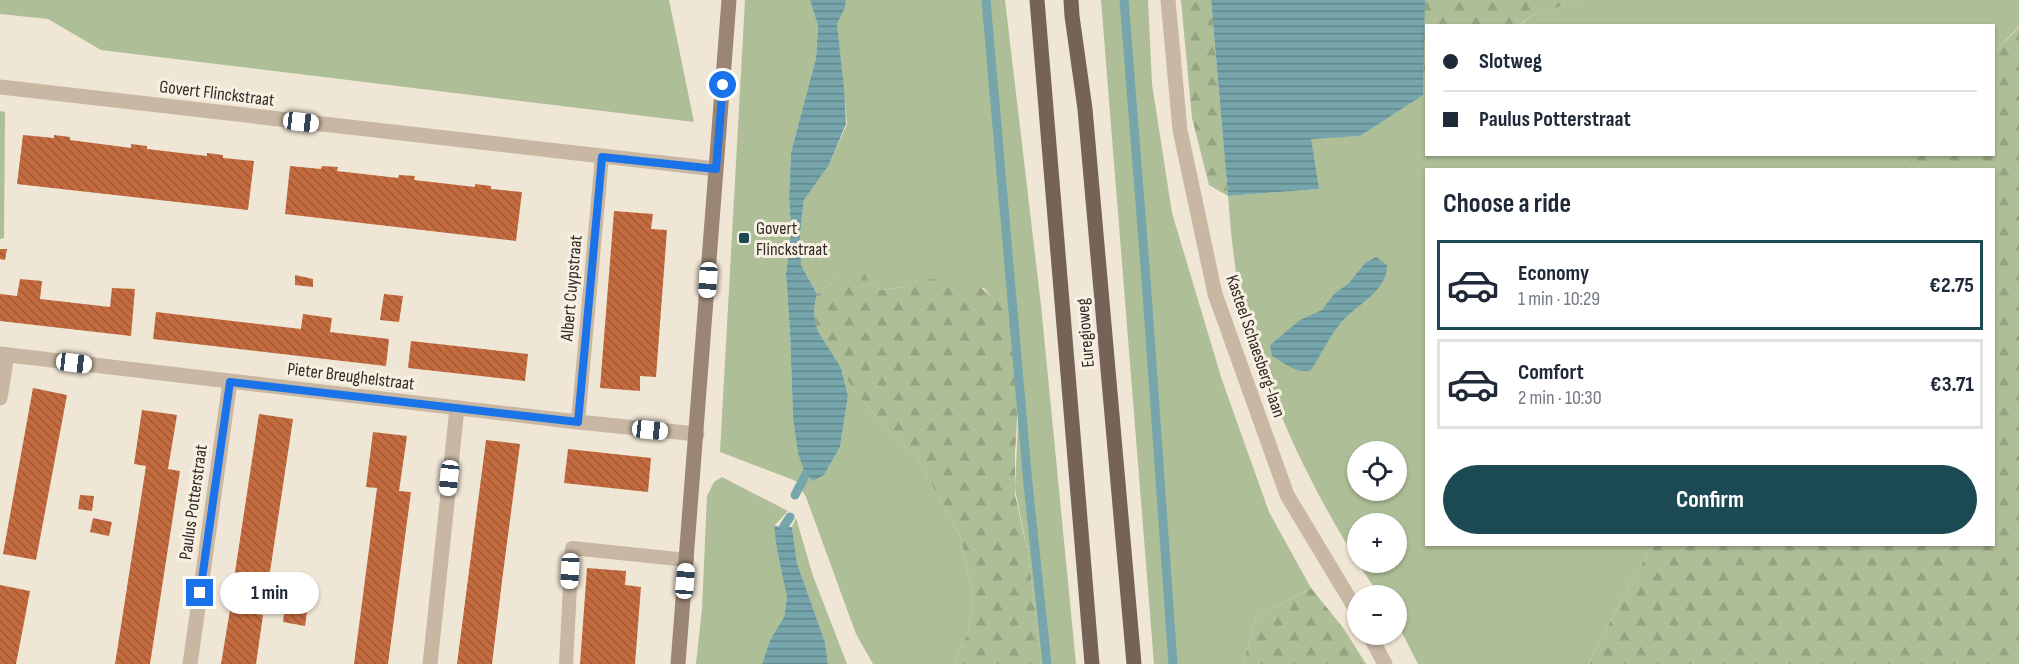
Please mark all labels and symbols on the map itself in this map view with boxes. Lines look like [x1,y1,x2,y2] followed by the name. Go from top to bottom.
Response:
[709,71,736,98] route start
[158,76,276,111] street label: Govert Flinckstraat
[282,111,320,133] car
[756,218,828,260] place label: Govert Flinckstraat
[737,231,751,245] marker: Govert Flinckstraat
[556,234,587,343] street label: Albert Cuypstraat
[698,261,718,299] car
[1221,272,1290,420] street label: Kasteel Schaesberg-laan
[1072,297,1099,368] street label: Euregioweg
[55,352,93,374] car
[286,358,416,395] street label: Pieter Breughelstraat
[631,419,669,441] car
[175,443,212,561] street label: Paulus Potterstraat
[438,459,460,497] car
[560,553,580,589] car
[674,562,696,600] car
[221,572,320,614] callout: 1 min
[186,579,213,606] route end

